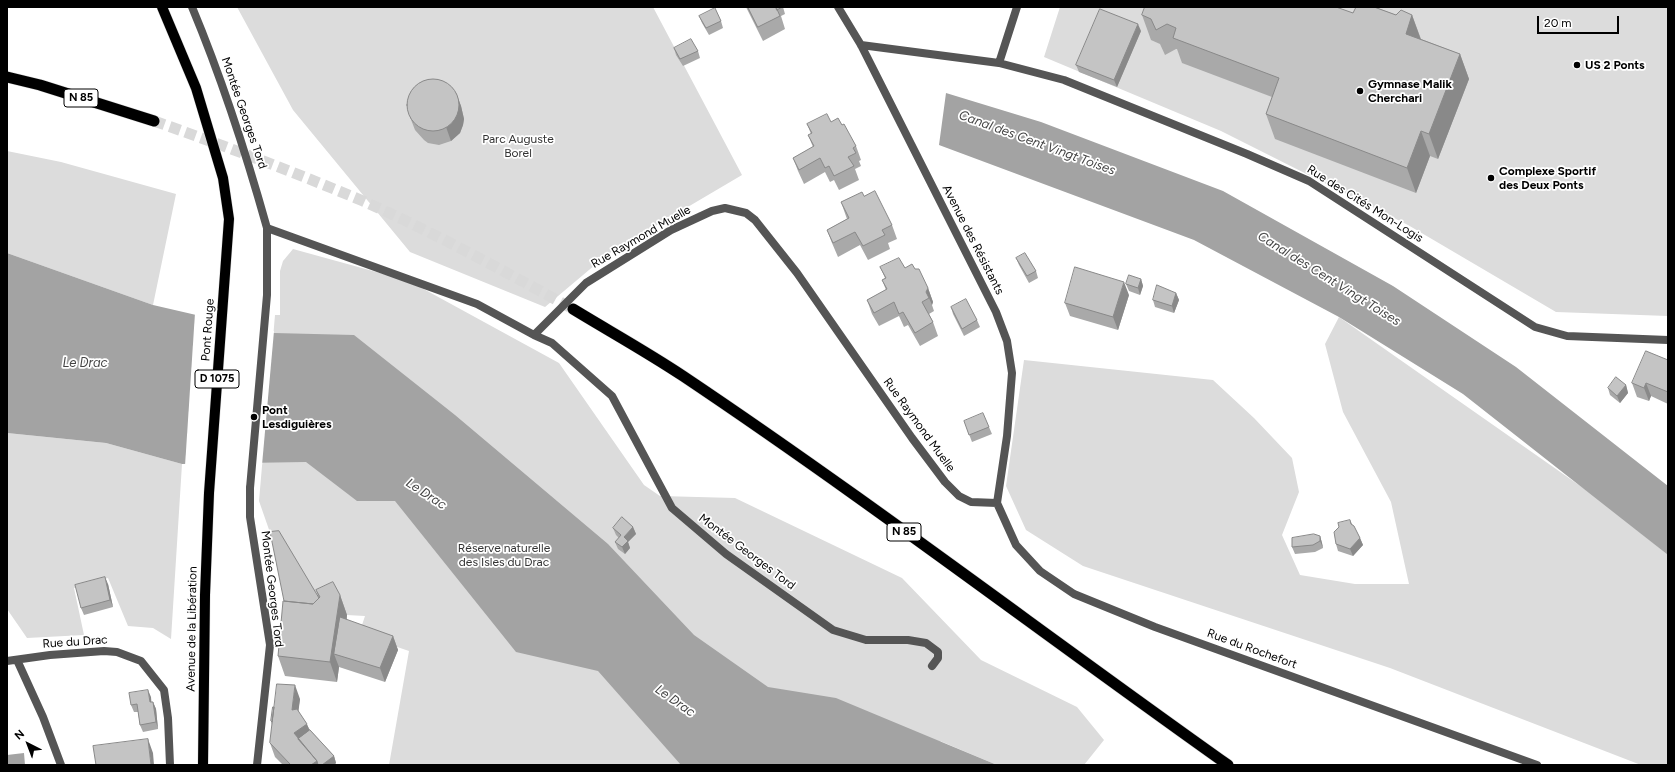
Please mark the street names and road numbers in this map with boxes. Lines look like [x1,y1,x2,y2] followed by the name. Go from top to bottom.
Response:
[218,55,270,171] street label: Montée Georges Tord
[64,89,98,107] road number: N 85
[1304,162,1426,246] street label: Rue des Cités Mon-Logis
[939,183,1007,297] street label: Avenue des Résistants
[589,203,693,271] street label: Rue Raymond Muelle
[199,298,217,362] street label: Pont Rouge
[195,370,239,388] road number: D 1075
[880,375,958,475] street label: Rue Raymond Muelle
[696,511,798,593] street label: Montée Georges Tord
[887,523,921,541] road number: N 85
[258,530,286,648] street label: Montée Georges Tord
[184,566,200,692] street label: Avenue de la Libération
[1205,626,1299,672] street label: Rue du Rochefort
[42,633,108,651] street label: Rue du Drac

